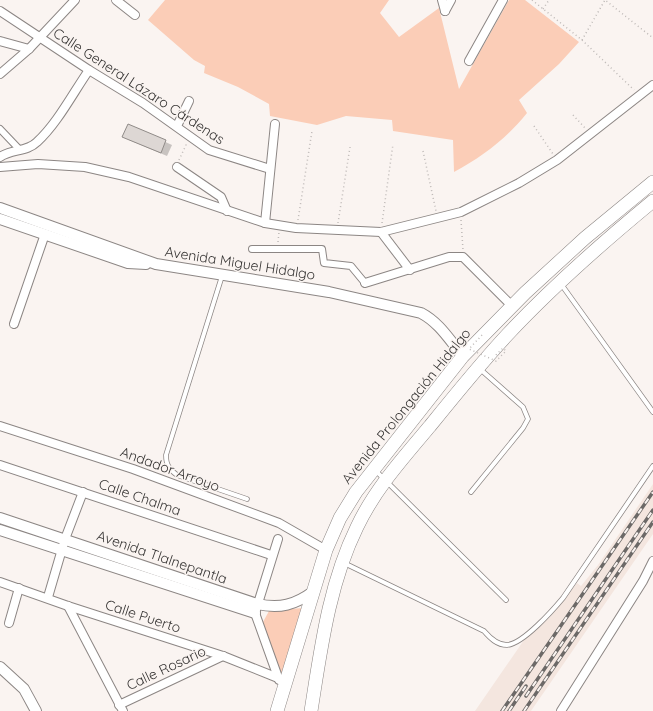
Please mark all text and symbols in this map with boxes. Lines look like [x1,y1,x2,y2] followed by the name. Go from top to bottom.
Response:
[50,24,228,148] street label: Calle General Lázaro Cárdenas
[164,242,316,284] street label: Avenida Miguel Hidalgo
[338,325,474,487] street label: Avenida Prolongación Hidalgo
[118,443,222,495] street label: Andador Arroyo
[97,475,183,519] street label: Calle Chalma
[94,526,230,588] street label: Avenida Tlalnepantla
[103,595,183,637] street label: Calle Puerto
[123,642,209,694] street label: Calle Rosario

